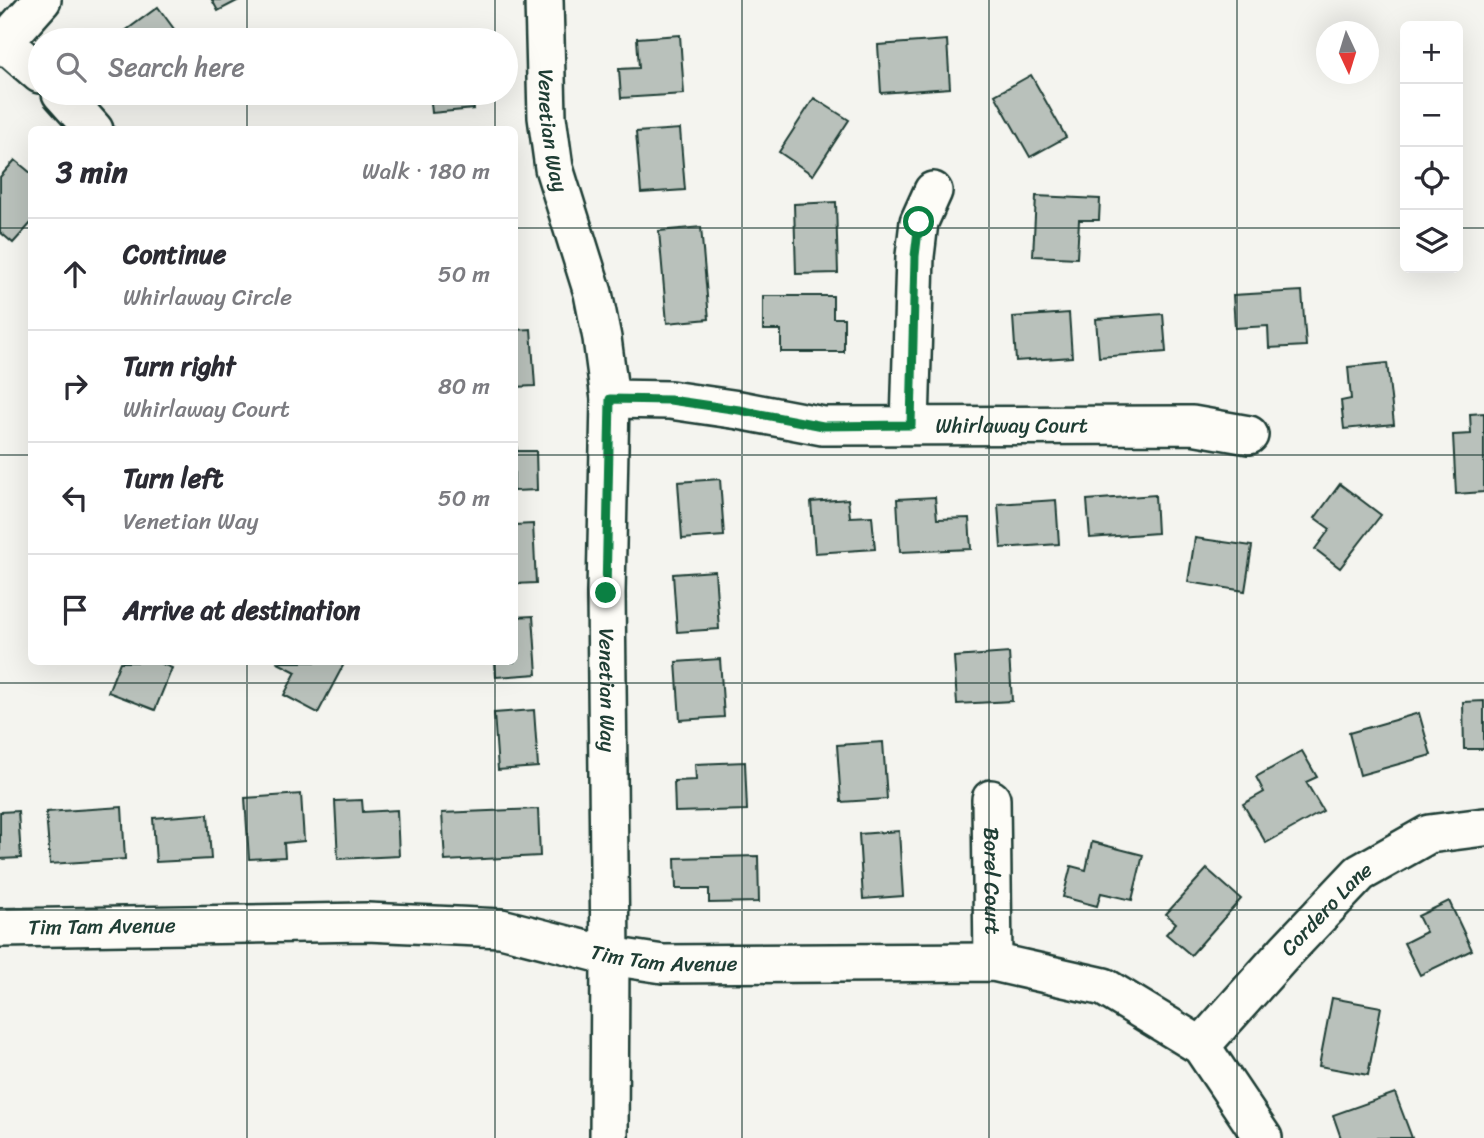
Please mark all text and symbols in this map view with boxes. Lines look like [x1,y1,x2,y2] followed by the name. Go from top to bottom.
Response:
[1316,21,1379,84] north arrow
[1400,21,1463,273] map controls
[1400,21,1463,84] button: +
[28,28,518,105] search box
[108,44,245,90] text: Search here
[52,48,90,86] icon: search
[527,69,579,197] street label: Venetian Way
[1400,84,1463,147] button: −
[56,145,128,199] text: 3 min
[1400,147,1463,210] button: locate
[362,151,490,192] text: Walk · 180 m
[903,206,934,237] route start
[1400,210,1463,273] button: layers
[123,231,226,277] text: Continue
[438,254,490,295] text: 50 m
[56,255,94,293] icon: ahead
[123,277,292,318] text: Whirlaway Circle
[123,343,236,389] text: Turn right
[438,366,490,407] text: 80 m
[56,367,94,405] icon: right
[123,389,290,430] text: Whirlaway Court
[935,406,1088,445] street label: Whirlaway Court
[123,455,223,501] text: Turn left
[438,478,490,519] text: 50 m
[56,479,94,517] icon: left
[123,501,259,542] text: Venetian Way
[590,577,621,608] route end
[123,587,360,633] text: Arrive at destination
[56,591,94,629] icon: arrive
[587,628,627,752] street label: Venetian Way
[972,827,1012,935] street label: Borel Court
[1271,851,1380,966] street label: Cordero Lane
[28,906,176,947] street label: Tim Tam Avenue
[586,933,738,983] street label: Tim Tam Avenue

